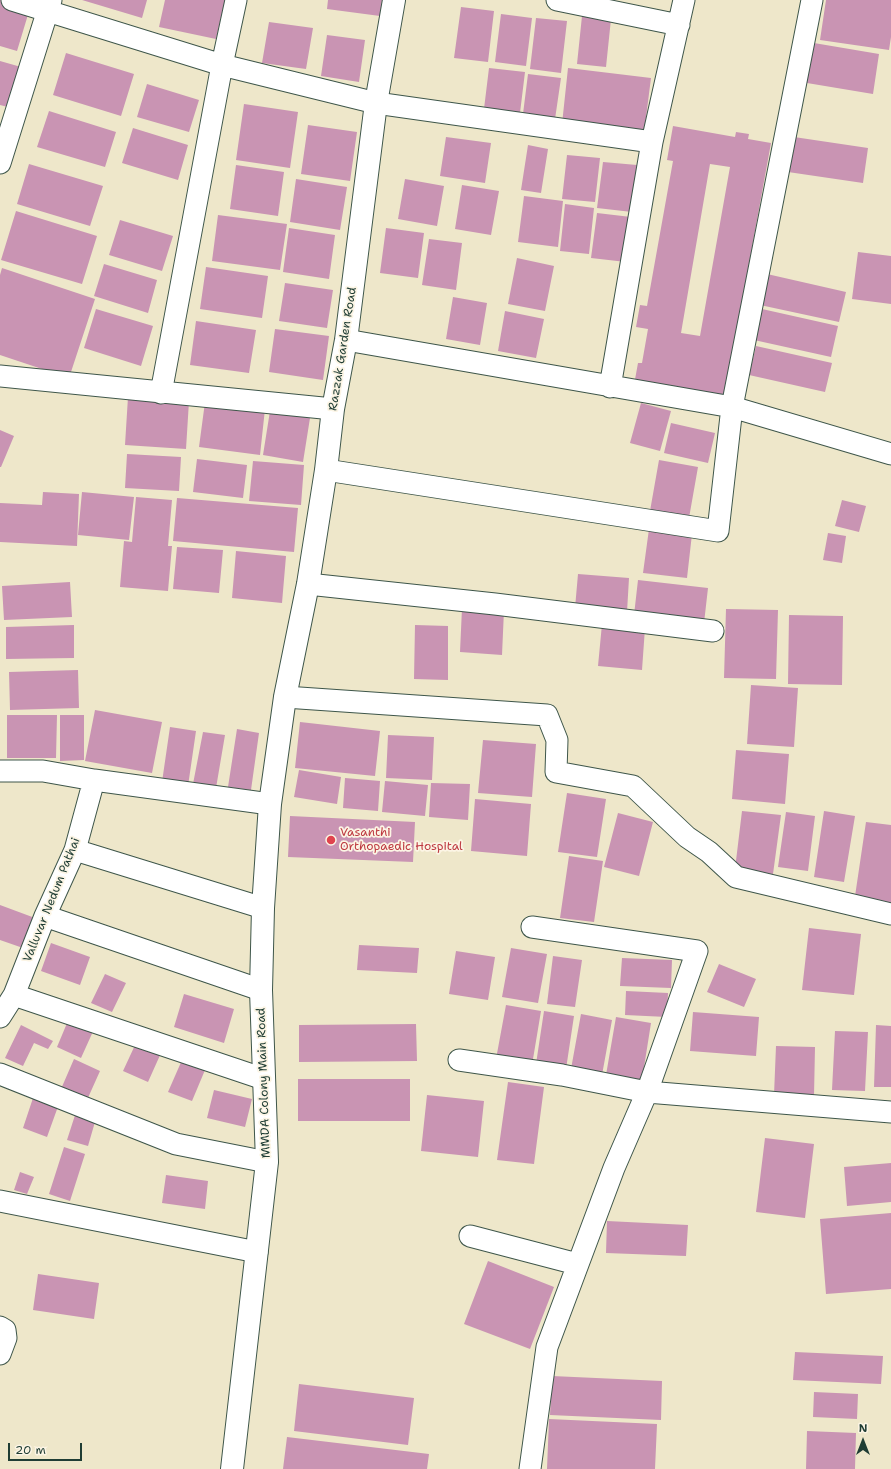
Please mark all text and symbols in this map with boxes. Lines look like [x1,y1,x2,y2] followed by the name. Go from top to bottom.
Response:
[326,286,360,412] street label: Razzak Garden Road
[340,826,463,854] place label: Vasanthi Orthopaedic Hospital
[325,834,337,846] marker: Vasanthi Orthopaedic Hospital
[20,836,84,964] street label: Valluvar Nedum Pathai
[254,1008,274,1158] street label: MMDA Colony Main Road
[843,1421,883,1461] north arrow
[859,1421,867,1436] text: N
[10,1435,84,1461] scale bar
[15,1442,46,1458] text: 20 m

